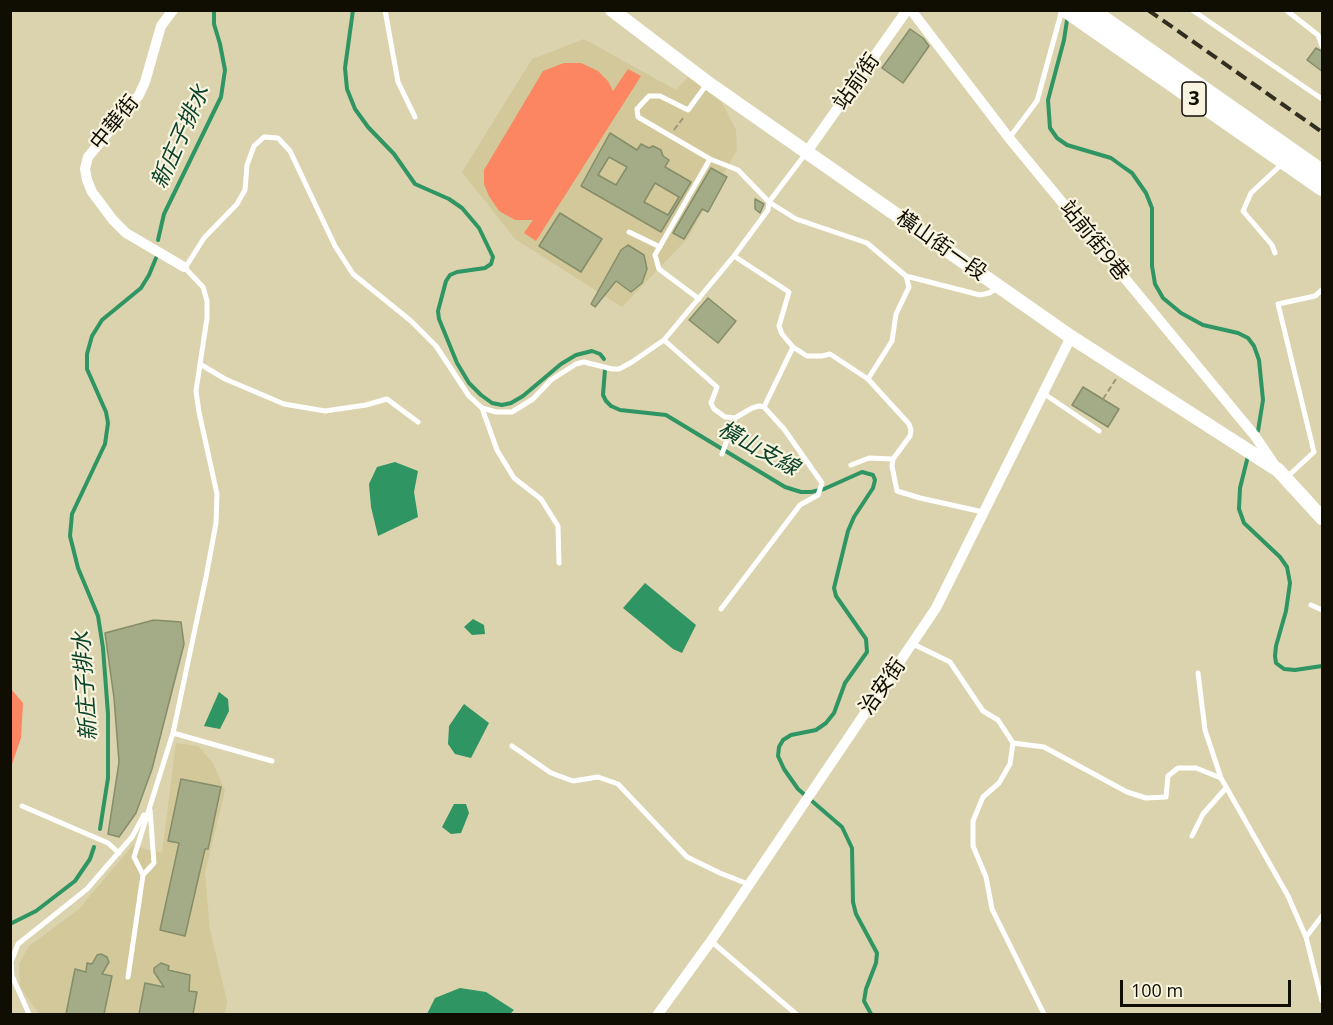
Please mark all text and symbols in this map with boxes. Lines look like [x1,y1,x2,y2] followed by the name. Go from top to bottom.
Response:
[829,49,885,115] street label: 站前街
[147,81,215,193] water label: 新庄子排水
[1182,82,1206,116] road number: 3
[85,91,145,155] street label: 中華街
[1054,196,1134,286] street label: 站前街9巷
[891,206,991,286] street label: 橫山街一段
[713,416,803,482] water label: 橫山支線
[69,630,103,742] water label: 新庄子排水
[855,654,911,720] street label: 治安街
[1123,968,1294,1006] scale bar
[1131,978,1183,1002] text: 100 m

